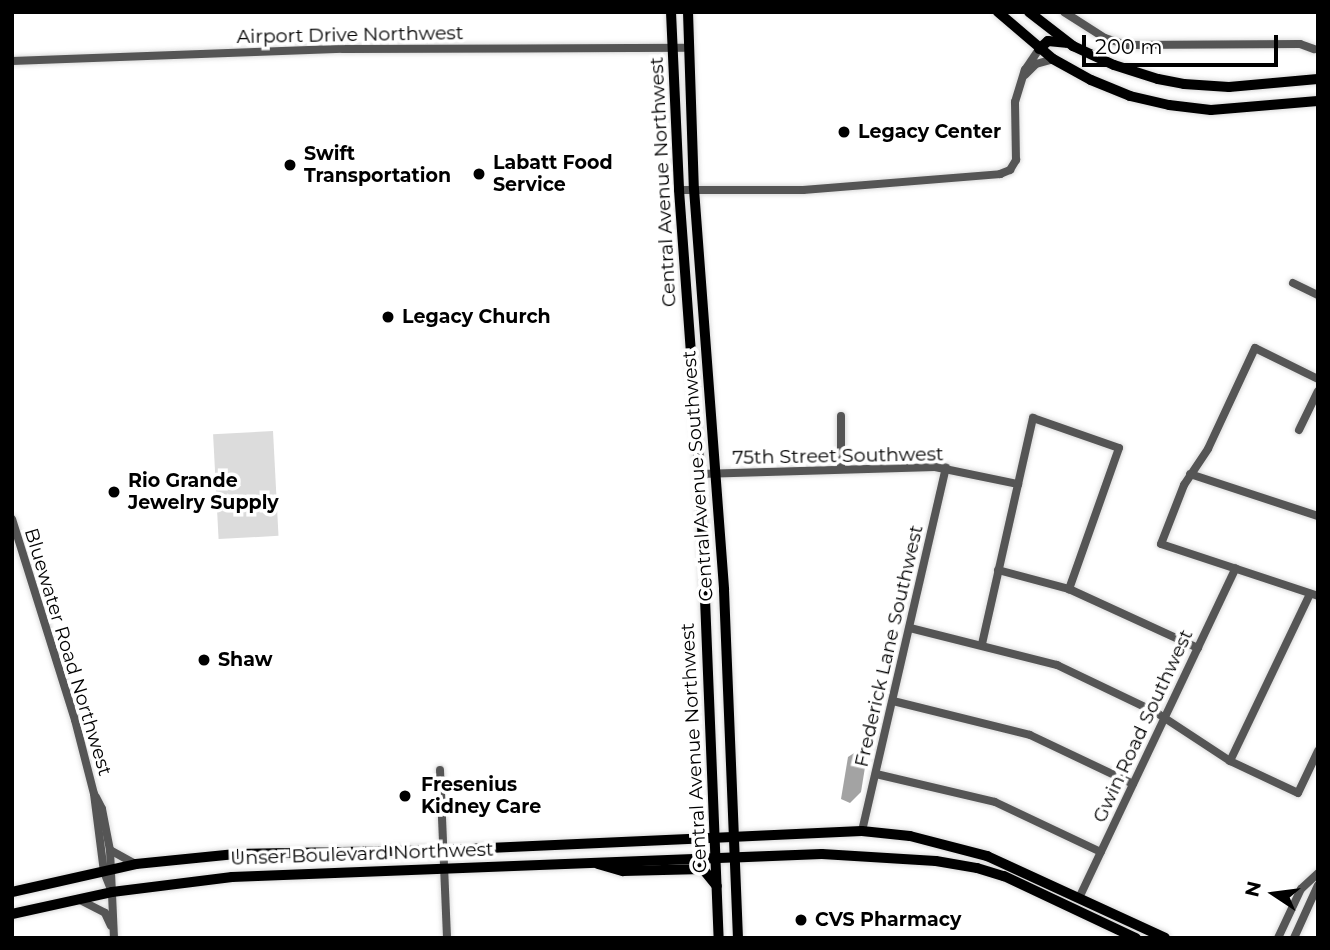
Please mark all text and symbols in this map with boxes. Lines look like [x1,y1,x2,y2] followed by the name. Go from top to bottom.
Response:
[1085,21,1281,65] scale bar
[236,22,464,48] street label: Airport Drive Northwest
[1095,34,1162,59] text: 200 m
[645,56,681,308] street label: Central Avenue Northwest
[858,121,1001,143] place label: Legacy Center
[836,124,852,140] marker: Legacy Center
[304,143,451,187] place label: Swift Transportation
[493,152,613,196] place label: Labatt Food Service
[282,157,298,173] marker: Swift Transportation
[471,166,487,182] marker: Labatt Food Service
[402,306,551,328] place label: Legacy Church
[380,309,396,325] marker: Legacy Church
[678,350,718,602] street label: Central Avenue Southwest
[732,443,944,469] street label: 75th Street Southwest
[128,470,279,514] place label: Rio Grande Jewelry Supply
[106,484,122,500] marker: Rio Grande Jewelry Supply
[850,523,928,769] street label: Frederick Lane Southwest
[19,525,117,779] street label: Bluewater Road Northwest
[676,622,712,874] street label: Central Avenue Northwest
[1088,626,1198,826] street label: Gwin Road Southwest
[218,649,273,671] place label: Shaw
[196,652,212,668] marker: Shaw
[421,774,541,818] place label: Fresenius Kidney Care
[395,786,415,806] marker: Fresenius Kidney Care
[230,838,494,870] street label: Unser Boulevard Northwest
[1239,859,1309,929] north arrow
[1240,879,1266,899] text: N
[815,909,961,931] place label: CVS Pharmacy
[793,912,809,928] marker: CVS Pharmacy

